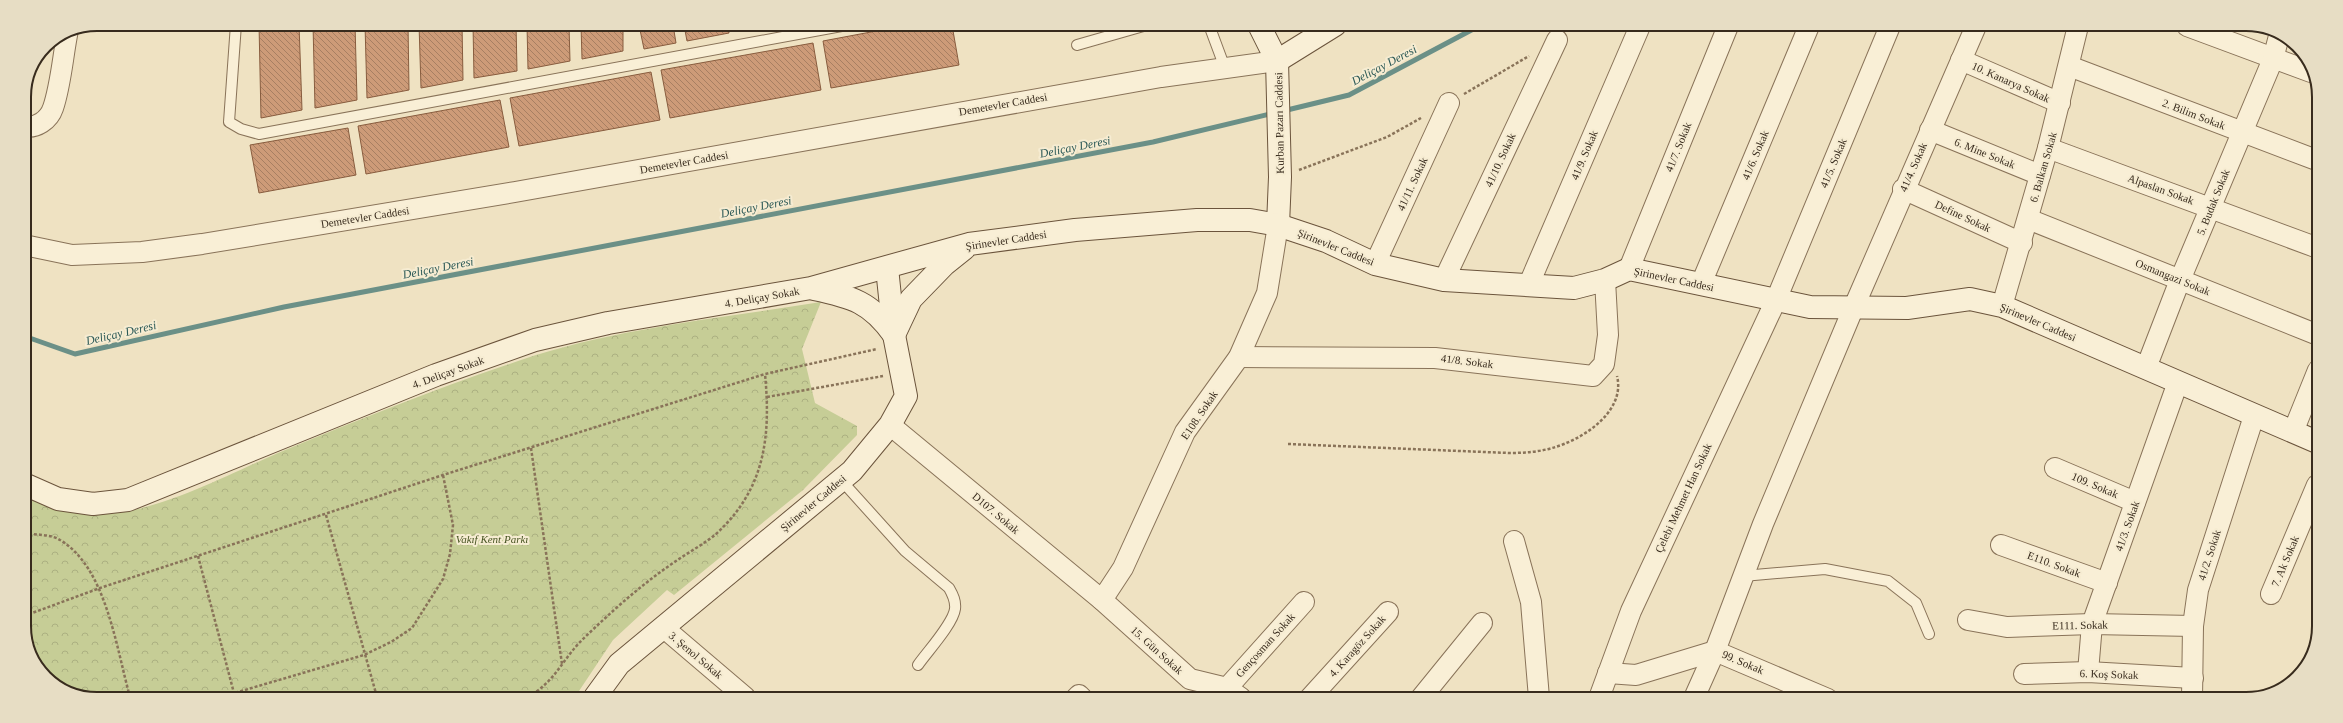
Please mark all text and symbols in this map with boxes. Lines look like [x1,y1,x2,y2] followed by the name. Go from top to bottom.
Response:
[1348,42,1419,89] water label: Deliçay Deresi
[1970,59,2052,105] street label: 10. Kanarya Sokak
[1272,72,1286,174] street label: Kurban Pazarı Caddesi
[958,90,1048,118] street label: Demetevler Caddesi
[2161,97,2228,132] street label: 2. Bilim Sokak
[1663,120,1694,174] street label: 41/7. Sokak
[1568,128,1600,182] street label: 41/9. Sokak
[1739,128,1771,182] street label: 41/6. Sokak
[2027,130,2059,203] street label: 6. Balkan Sokak
[1482,131,1518,189] street label: 41/10. Sokak
[1037,133,1112,161] water label: Deliçay Deresi
[1953,135,2018,171] street label: 6. Mine Sokak
[1817,136,1849,190] street label: 41/5. Sokak
[1897,140,1929,193] street label: 41/4. Sokak
[639,148,729,176] street label: Demetevler Caddesi
[1394,155,1430,213] street label: 41/11. Sokak
[2194,167,2232,237] street label: 5. Budak Sokak
[2126,172,2196,207] street label: Alpaslan Sokak
[718,193,793,221] water label: Deliçay Deresi
[1933,198,1993,234] street label: Define Sokak
[320,204,410,230] street label: Demetevler Caddesi
[1296,226,1376,268] street label: Şirinevler Caddesi
[965,228,1047,252] street label: Şirinevler Caddesi
[400,254,475,282] water label: Deliçay Deresi
[2134,257,2213,298] street label: Osmangazi Sokak
[1633,265,1715,293] street label: Şirinevler Caddesi
[724,284,801,309] street label: 4. Deliçay Sokak
[1998,301,2078,343] street label: Şirinevler Caddesi
[83,318,158,348] water label: Deliçay Deresi
[1440,352,1494,370] street label: 41/8. Sokak
[410,353,486,391] street label: 4. Deliçay Sokak
[1178,388,1220,442] street label: E108. Sokak
[1652,441,1714,555] street label: Çelebi Mehmet Han Sokak
[2070,470,2121,500] street label: 109. Sokak
[778,472,848,534] street label: Şirinevler Caddesi
[970,490,1022,536] street label: D107. Sokak
[2112,499,2142,553] street label: 41/3. Sokak
[2195,528,2223,582] street label: 41/2. Sokak
[456,533,528,545] park label: Vakıf Kent Parkı
[2269,533,2301,588] street label: 7. Ak Sokak
[2026,549,2083,579] street label: E110. Sokak
[1233,610,1297,680] street label: Gençosman Sokak
[1326,612,1388,679] street label: 4. Karagöz Sokak
[2052,619,2108,631] street label: E111. Sokak
[1129,624,1186,677] street label: 15. Gün Sokak
[667,629,726,681] street label: 3. Şenol Sokak
[1720,648,1766,676] street label: 99. Sokak
[2079,667,2139,681] street label: 6. Koş Sokak

